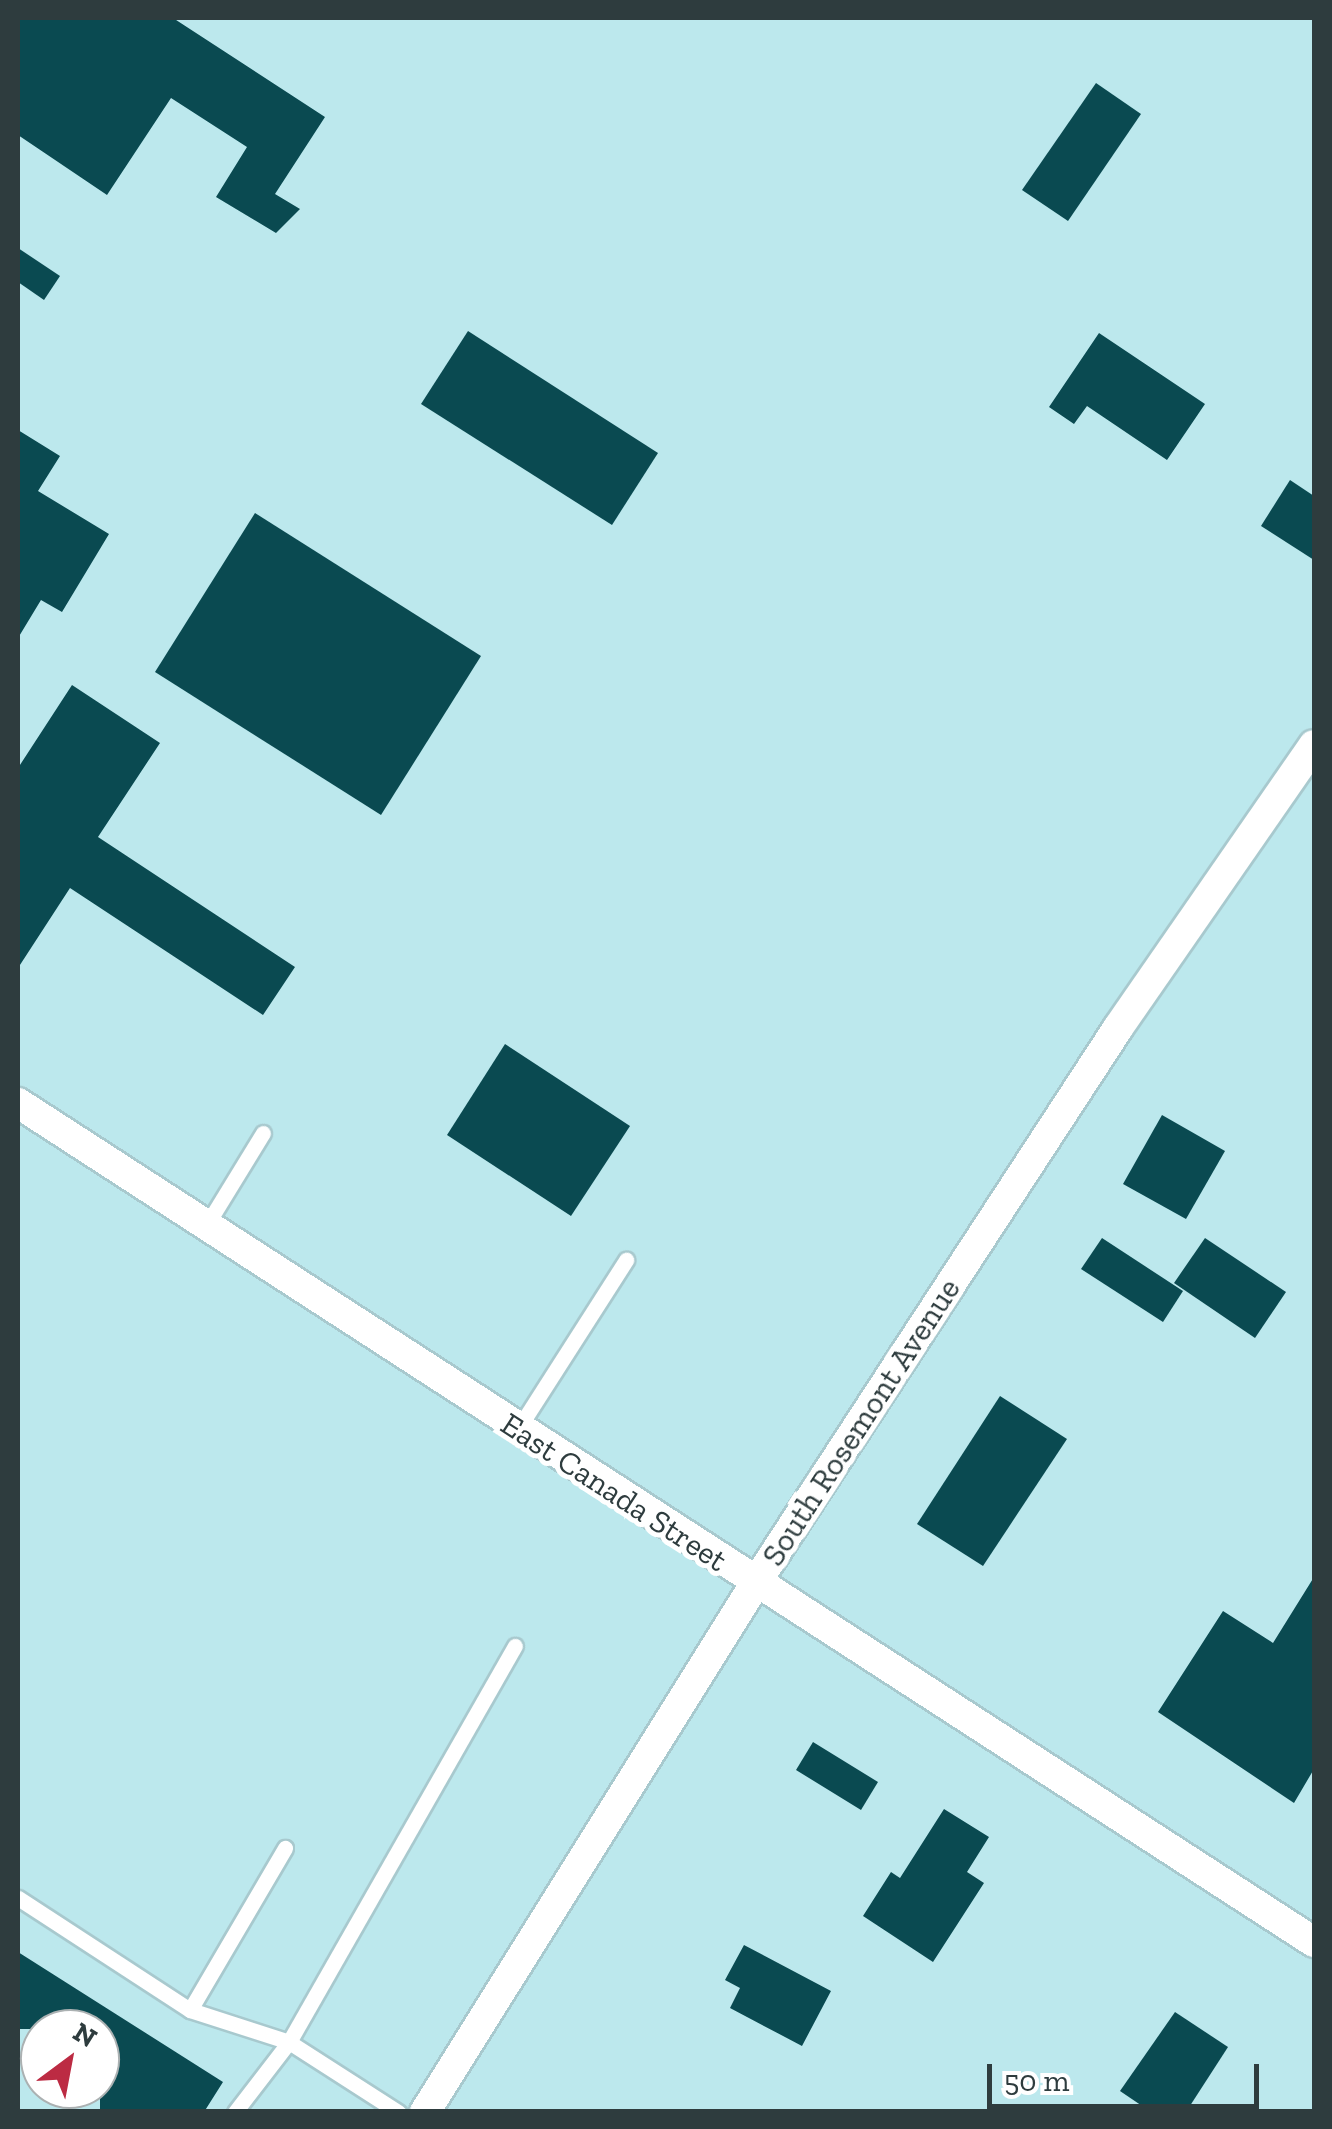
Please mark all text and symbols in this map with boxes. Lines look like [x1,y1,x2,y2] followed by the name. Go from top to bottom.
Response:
[753,1271,969,1573] street label: South Rosemont Avenue
[494,1405,734,1579] street label: East Canada Street
[20,2009,120,2109] north arrow
[67,2015,103,2054] text: N
[992,2044,1264,2106] scale bar
[1004,2063,1069,2099] text: 50 m

